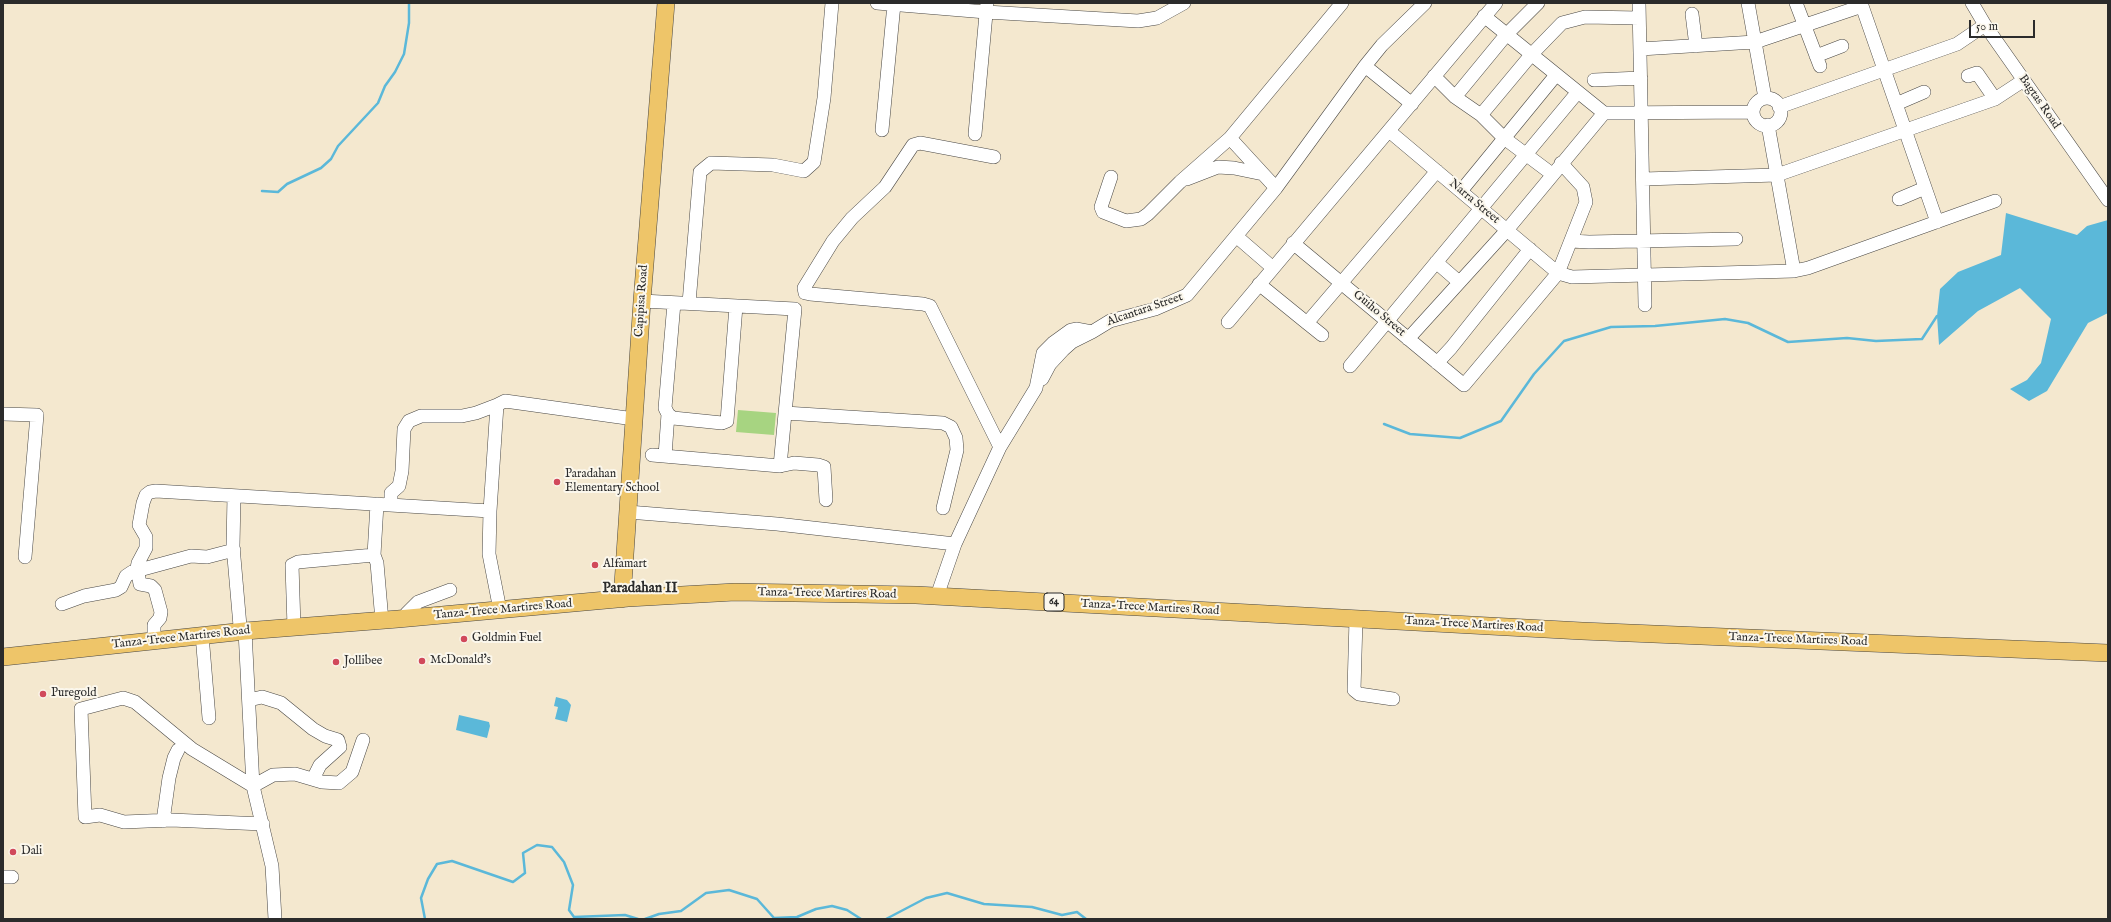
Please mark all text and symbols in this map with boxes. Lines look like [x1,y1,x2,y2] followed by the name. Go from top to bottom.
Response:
[1971,12,2037,38] scale bar
[1976,19,1998,34] text: 50 m
[2015,72,2063,132] street label: Bagtas Road
[1446,177,1502,227] street label: Narra Street
[632,264,652,338] street label: Capipisa Road
[1350,288,1408,340] street label: Guiho Street
[1105,290,1185,330] street label: Alcantara Street
[565,468,659,496] place label: Paradahan Elementary School
[552,477,562,487] marker: Paradahan Elementary School
[603,558,647,572] place label: Alfamart
[590,560,600,570] marker: Alfamart
[603,581,677,597] district label: Paradahan II
[757,586,897,602] street label: Tanza-Trece Martires Road
[1044,593,1064,611] road number: 64
[433,597,573,623] street label: Tanza-Trece Martires Road
[1080,597,1220,619] street label: Tanza-Trece Martires Road
[1404,614,1544,636] street label: Tanza-Trece Martires Road
[111,624,251,652] street label: Tanza-Trece Martires Road
[1728,630,1868,650] street label: Tanza-Trece Martires Road
[472,632,542,646] place label: Goldmin Fuel
[459,634,469,644] marker: Goldmin Fuel
[430,654,491,668] place label: McDonald's
[344,655,382,669] place label: Jollibee
[417,656,427,666] marker: McDonald's
[331,657,341,667] marker: Jollibee
[51,687,97,701] place label: Puregold
[38,689,48,699] marker: Puregold
[21,845,42,859] place label: Dali
[8,847,18,857] marker: Dali

